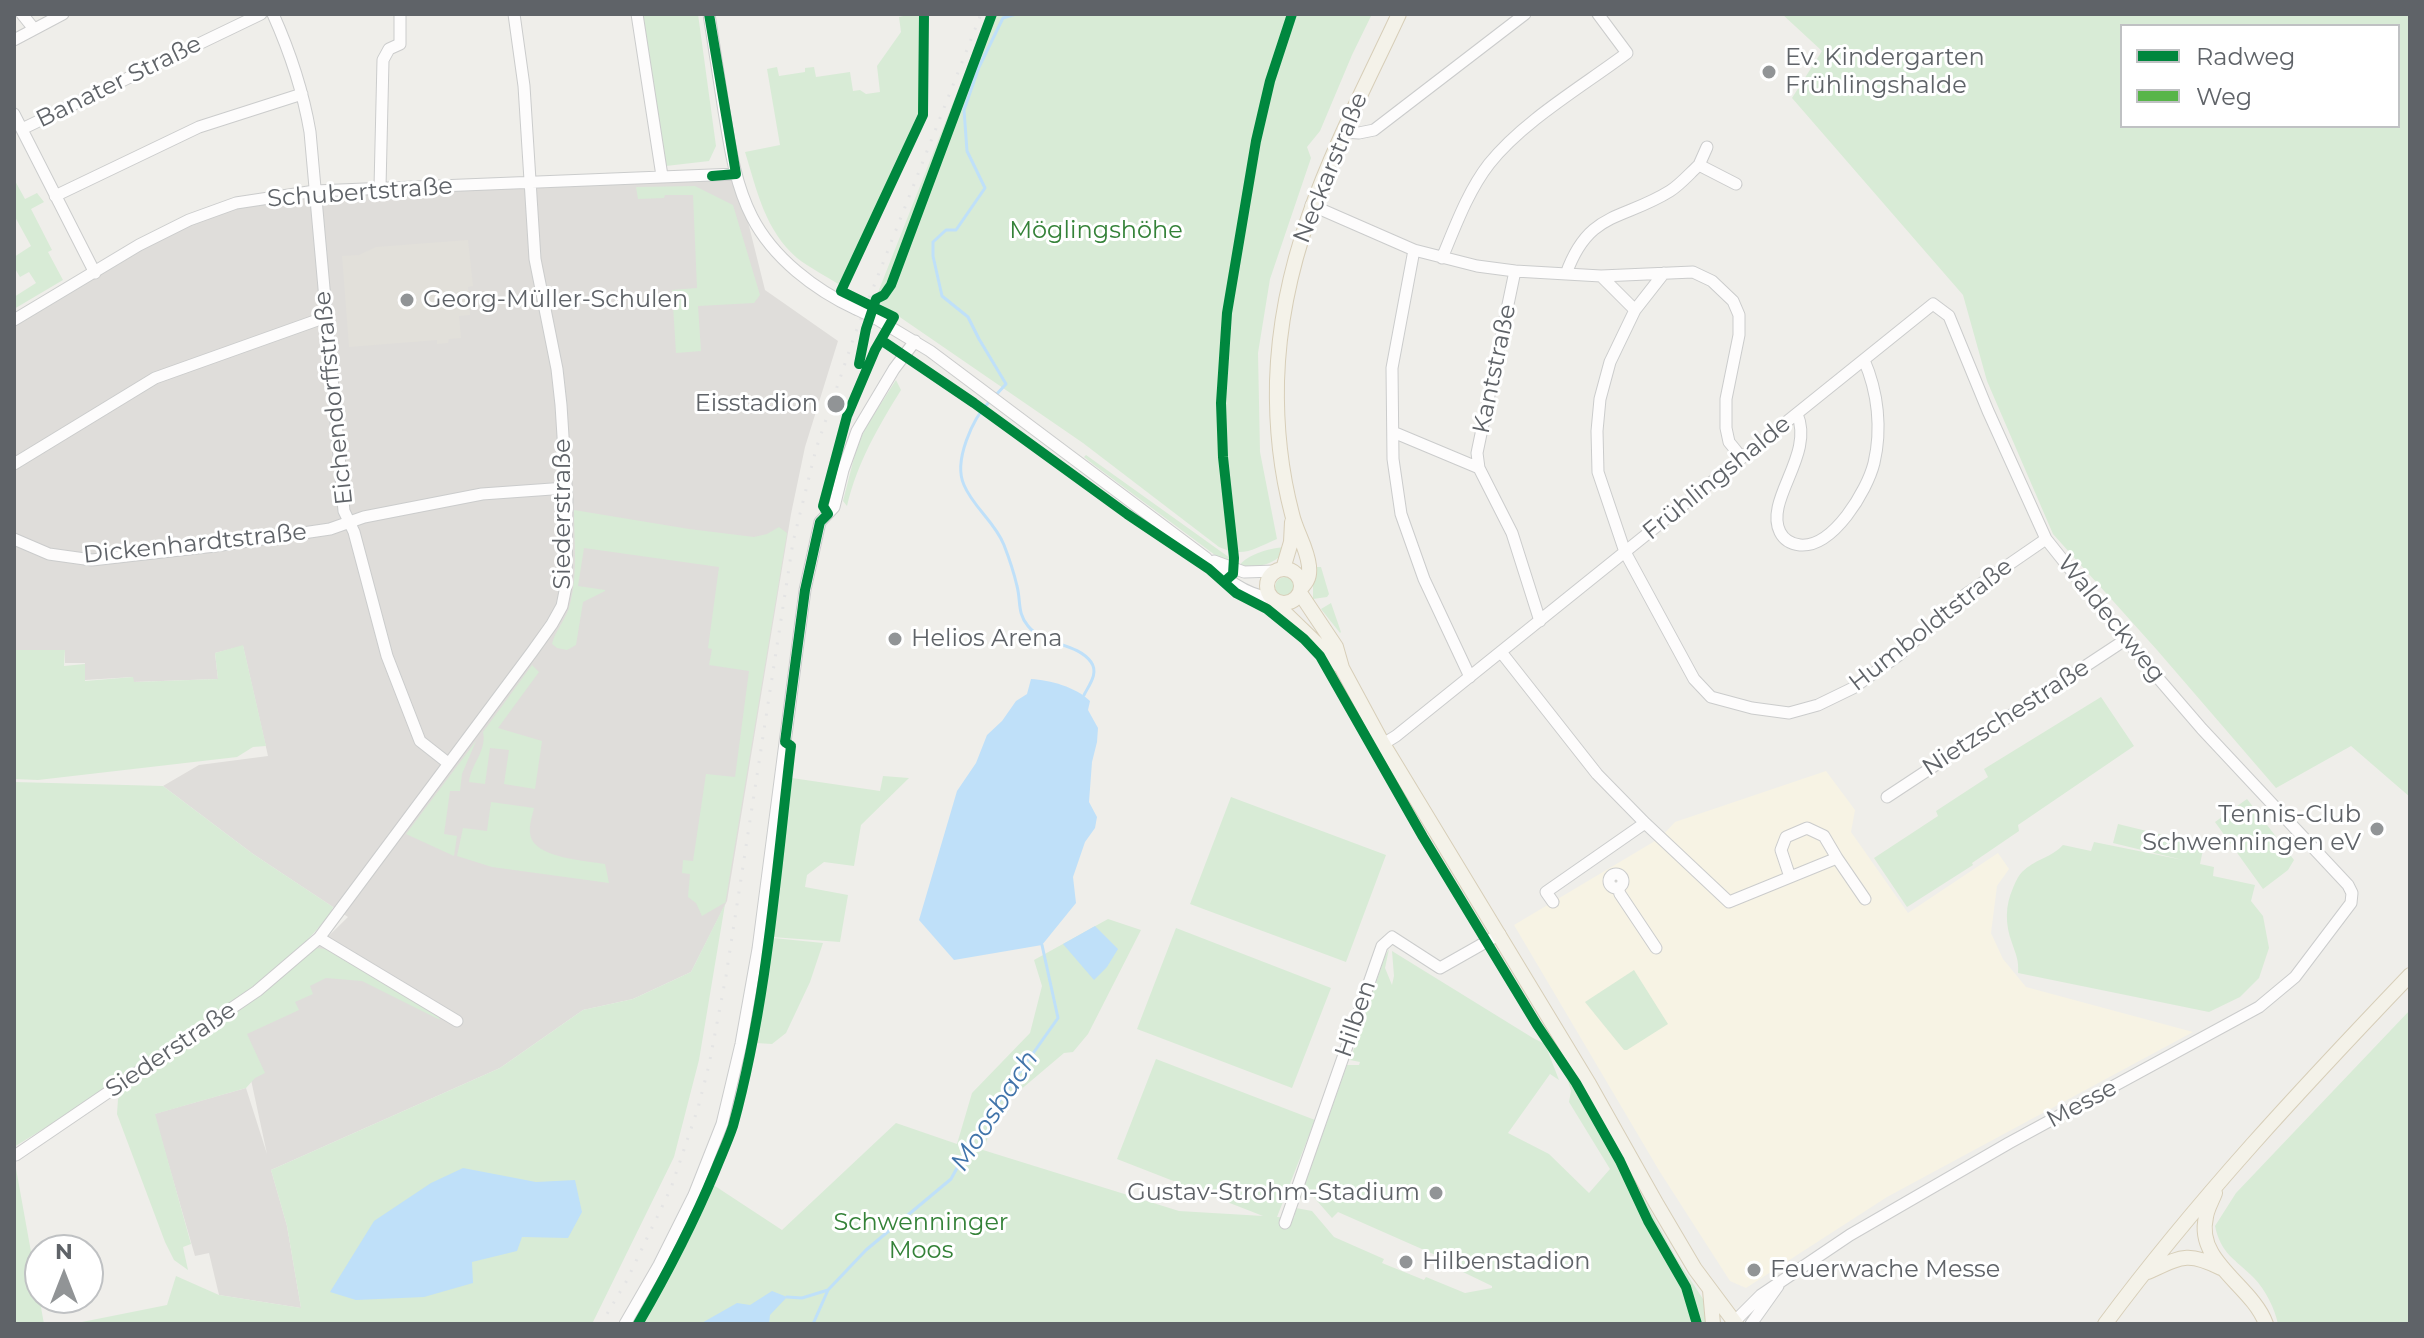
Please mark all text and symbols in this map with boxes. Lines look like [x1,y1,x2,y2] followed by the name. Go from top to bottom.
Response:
[2120,24,2400,128] legend
[32,30,206,134] street label: Banater Straße
[2196,42,2295,71] text: Radweg
[1785,44,1985,100] place label: Ev. Kindergarten Frühlingshalde
[1760,63,1778,81] marker: Ev. Kindergarten Frühlingshalde
[2196,82,2252,111] text: Weg
[1288,88,1374,248] street label: Neckarstraße
[266,172,454,214] street label: Schubertstraße
[1009,217,1183,245] park label: Möglingshöhe
[423,286,688,314] place label: Georg-Müller-Schulen
[308,290,360,506] street label: Eichendorffstraße
[398,291,416,309] marker: Georg-Müller-Schulen
[1467,302,1523,436] street label: Kantstraße
[695,390,818,418] place label: Eisstadion
[825,393,847,415] marker: Eisstadion
[1637,410,1797,546] street label: Frühlingshalde
[549,439,577,589] street label: Siederstraße
[82,518,308,570] street label: Dickenhardtstraße
[2051,550,2171,688] street label: Waldeckweg
[1844,552,2018,698] street label: Humboldtstraße
[911,625,1062,653] place label: Helios Arena
[886,630,904,648] marker: Helios Arena
[1917,653,2095,783] street label: Nietzschestraße
[2142,801,2361,857] place label: Tennis-Club Schwenningen eV
[2368,820,2386,838] marker: Tennis-Club Schwenningen eV
[1329,977,1383,1061] street label: Hilben
[100,996,242,1104] street label: Siederstraße
[945,1045,1045,1177] water label: Moosbach
[2042,1074,2122,1134] street label: Messe
[1127,1179,1420,1207] place label: Gustav-Strohm-Stadium
[1427,1184,1445,1202] marker: Gustav-Strohm-Stadium
[834,1209,1008,1265] park label: Schwenninger Moos
[24,1234,104,1314] north arrow
[55,1238,73,1265] text: N
[1422,1248,1591,1276] place label: Hilbenstadion
[1397,1253,1415,1271] marker: Hilbenstadion
[1770,1256,2000,1284] place label: Feuerwache Messe
[1745,1261,1763,1279] marker: Feuerwache Messe

